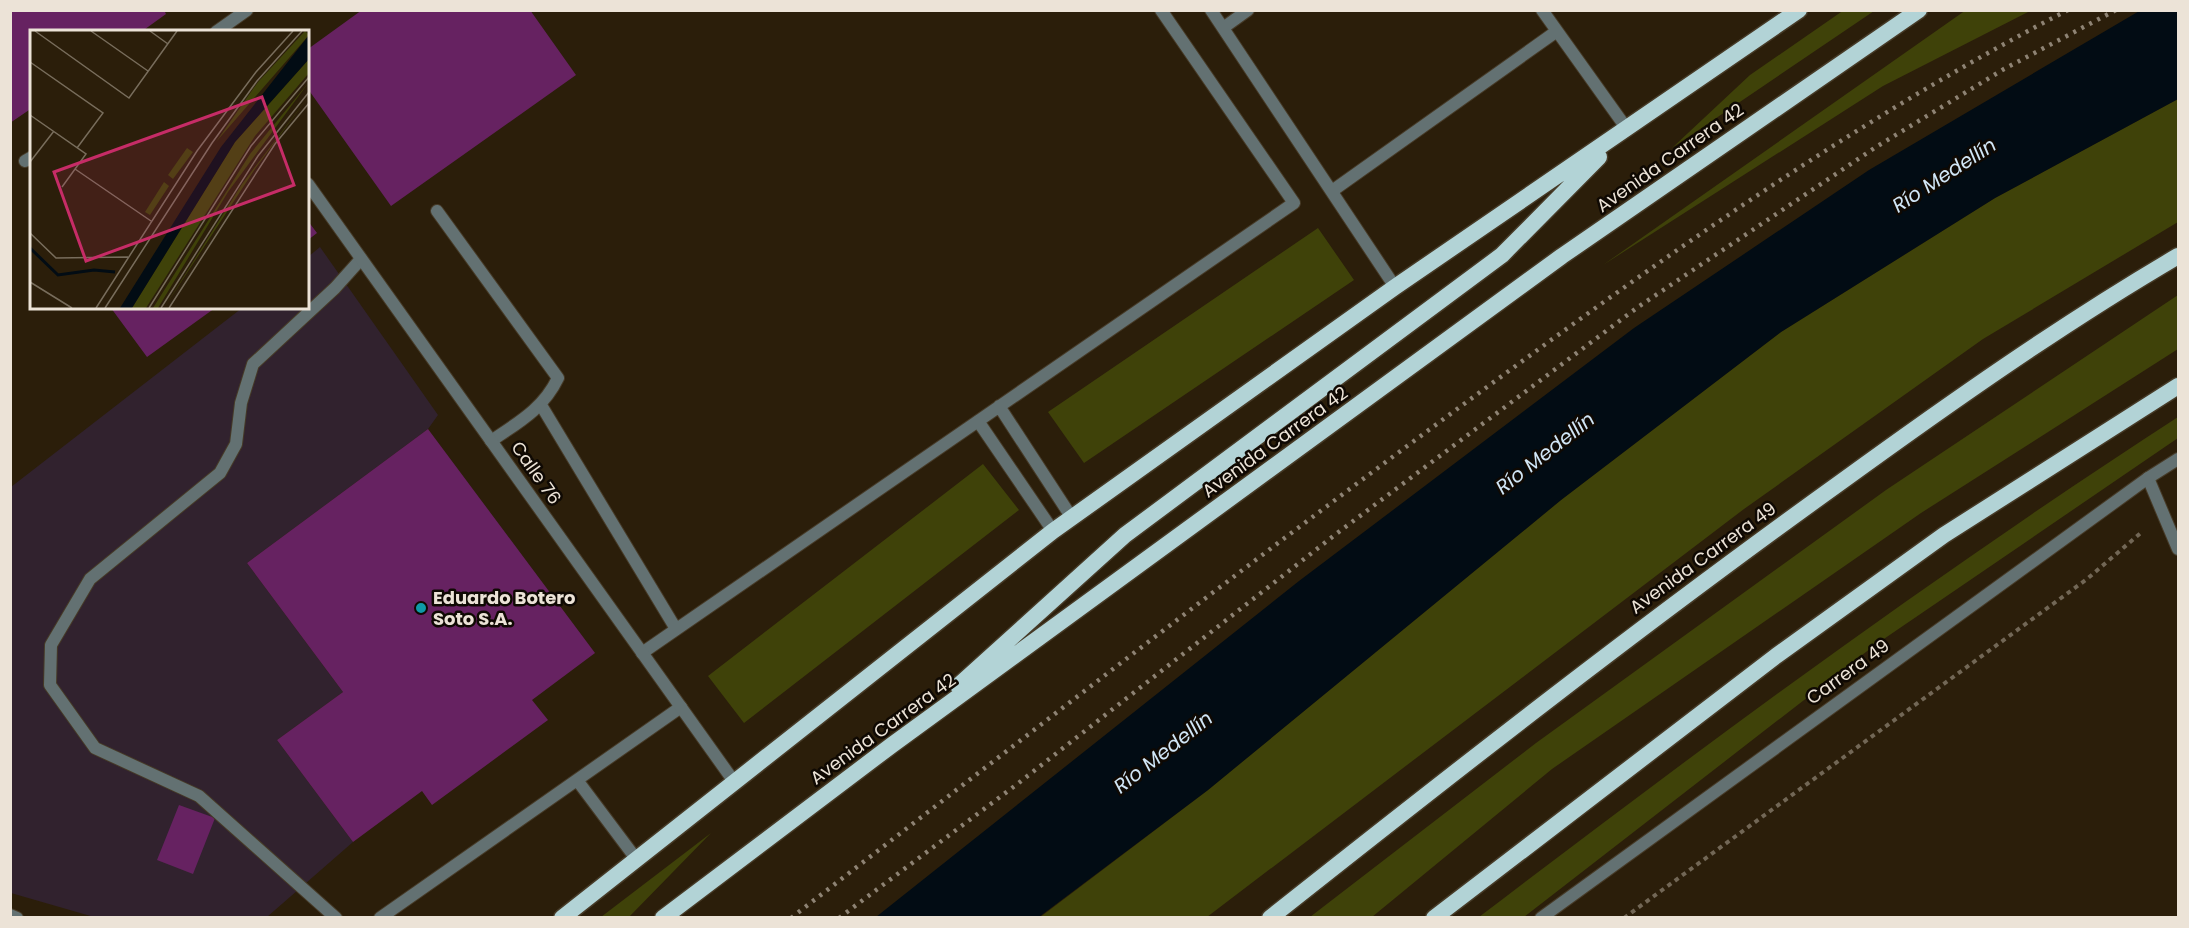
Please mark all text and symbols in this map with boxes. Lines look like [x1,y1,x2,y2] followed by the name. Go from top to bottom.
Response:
[30,30,309,309] inset map
[1591,97,1748,218] street label: Avenida Carrera 42
[1886,131,2002,219] water label: Río Medellín
[1197,380,1353,503] street label: Avenida Carrera 42
[1490,405,1600,501] water label: Río Medellín
[505,436,567,509] street label: Calle 76
[1624,496,1781,619] street label: Avenida Carrera 49
[433,585,575,631] place label: Eduardo Botero Soto S.A.
[414,601,428,615] marker: Eduardo Botero Soto S.A.
[1801,633,1894,710] street label: Carrera 49
[805,667,961,790] street label: Avenida Carrera 42
[1108,704,1218,800] water label: Río Medellín

